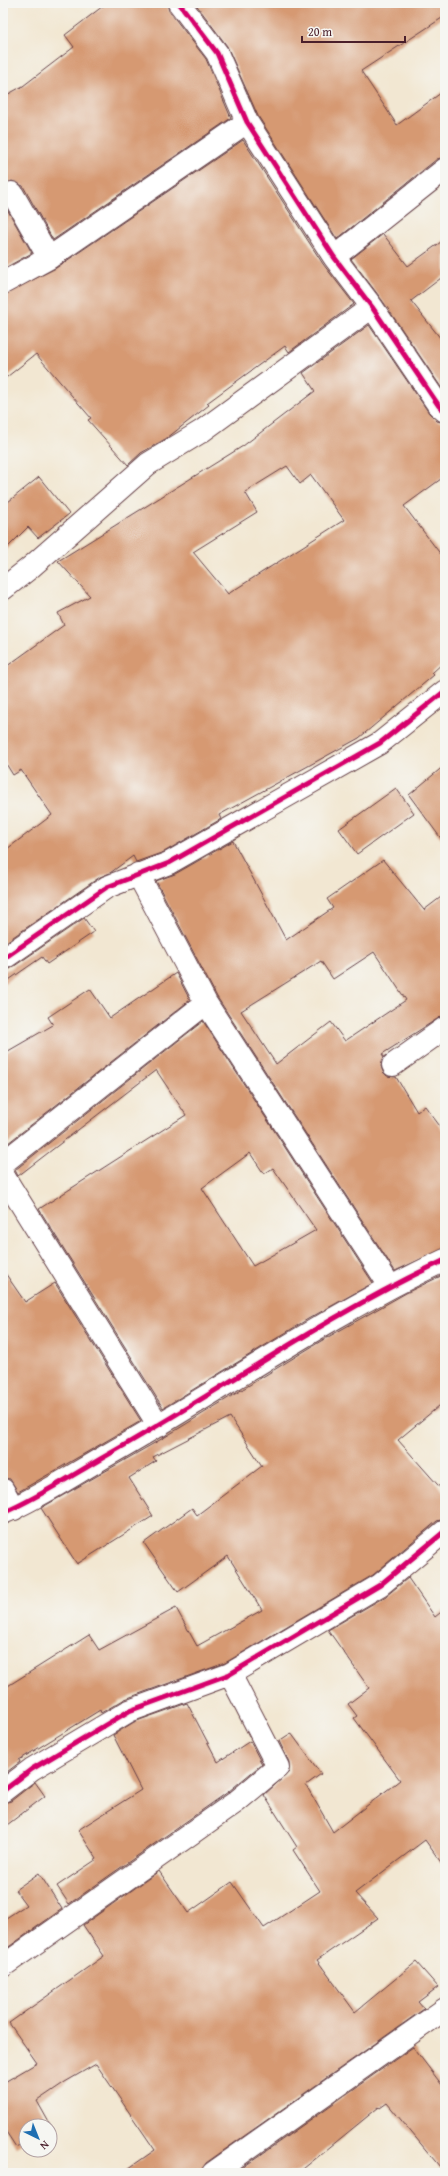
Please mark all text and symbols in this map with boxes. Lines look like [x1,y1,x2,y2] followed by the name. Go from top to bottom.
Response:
[302,18,405,44] scale bar
[308,23,332,40] text: 20 m
[18,2118,58,2158] north arrow
[36,2137,53,2154] text: N

